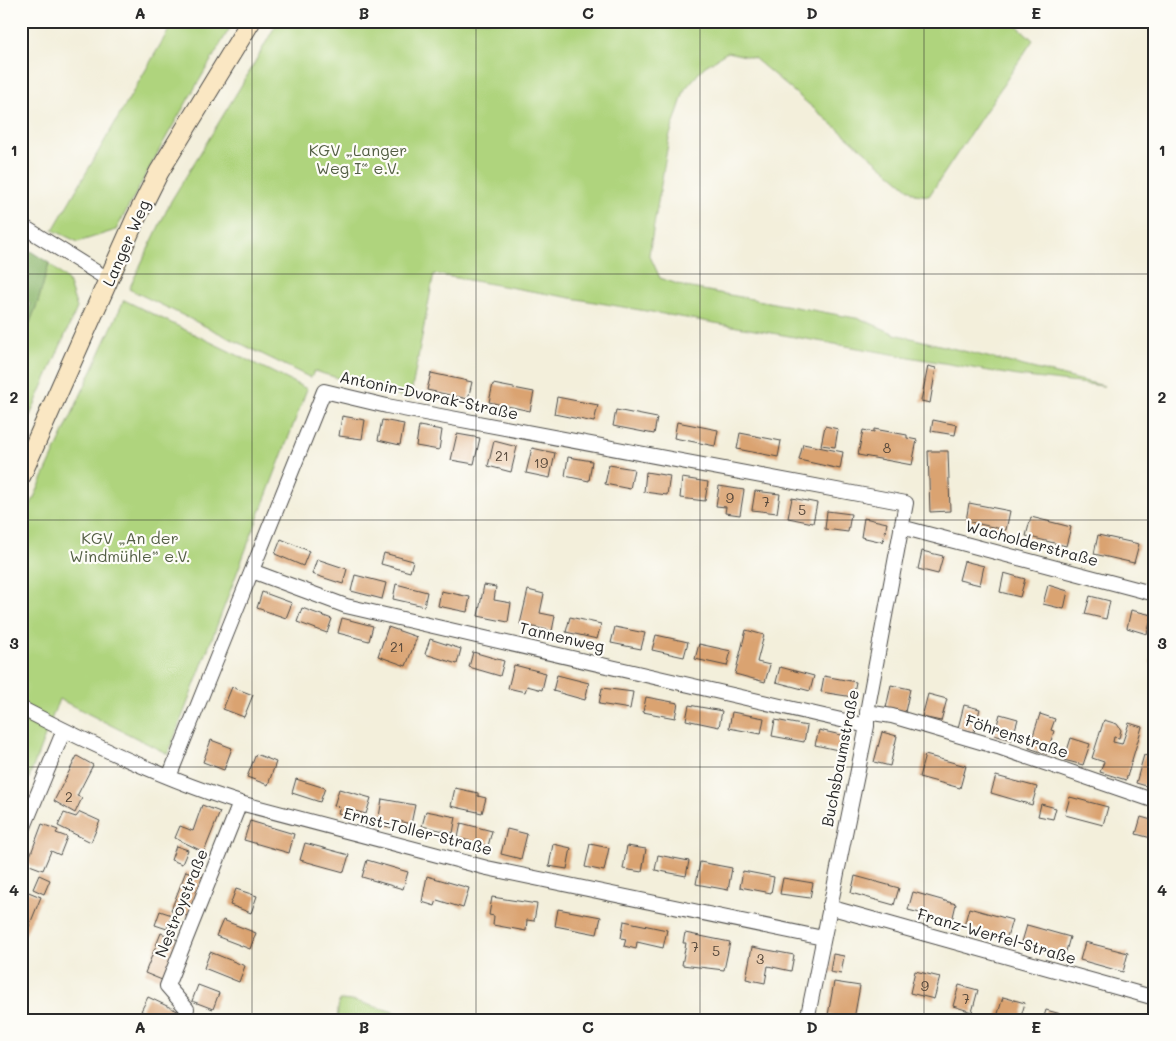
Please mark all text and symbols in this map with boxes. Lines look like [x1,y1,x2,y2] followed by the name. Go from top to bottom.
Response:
[134,2,146,23] text: A
[359,2,369,23] text: B
[582,2,594,23] text: C
[806,2,818,23] text: D
[1031,2,1041,23] text: E
[10,139,18,160] text: 1
[309,139,407,178] park label: KGV „Langer Weg I“ e.V.
[1158,139,1166,160] text: 1
[97,196,154,289] street label: Langer Weg
[338,365,520,424] street label: Antonin-Dvorak-Straße
[10,386,19,407] text: 2
[1158,386,1167,407] text: 2
[883,438,891,457] house number: 8
[495,446,509,465] house number: 21
[534,453,548,472] house number: 19
[726,488,734,507] house number: 9
[762,492,770,511] house number: 7
[798,500,806,519] house number: 5
[963,515,1101,570] street label: Wacholderstraße
[69,527,191,566] park label: KGV „An der Windmühle“ e.V.
[517,616,607,657] street label: Tannenweg
[9,632,19,653] text: 3
[1157,632,1167,653] text: 3
[390,637,404,656] house number: 21
[816,687,863,828] street label: Buchsbaumstraße
[963,709,1071,762] street label: Föhrenstraße
[65,787,73,806] house number: 2
[341,802,495,859] street label: Ernst-Toller-Straße
[149,845,212,960] street label: Nestroystraße
[9,879,19,900] text: 4
[1157,879,1167,900] text: 4
[915,903,1079,968] street label: Franz-Werfel-Straße
[691,937,699,956] house number: 7
[712,941,720,960] house number: 5
[756,949,764,968] house number: 3
[921,976,929,995] house number: 9
[962,989,970,1008] house number: 7
[134,1016,146,1037] text: A
[359,1016,369,1037] text: B
[582,1016,594,1037] text: C
[806,1016,818,1037] text: D
[1031,1016,1041,1037] text: E

